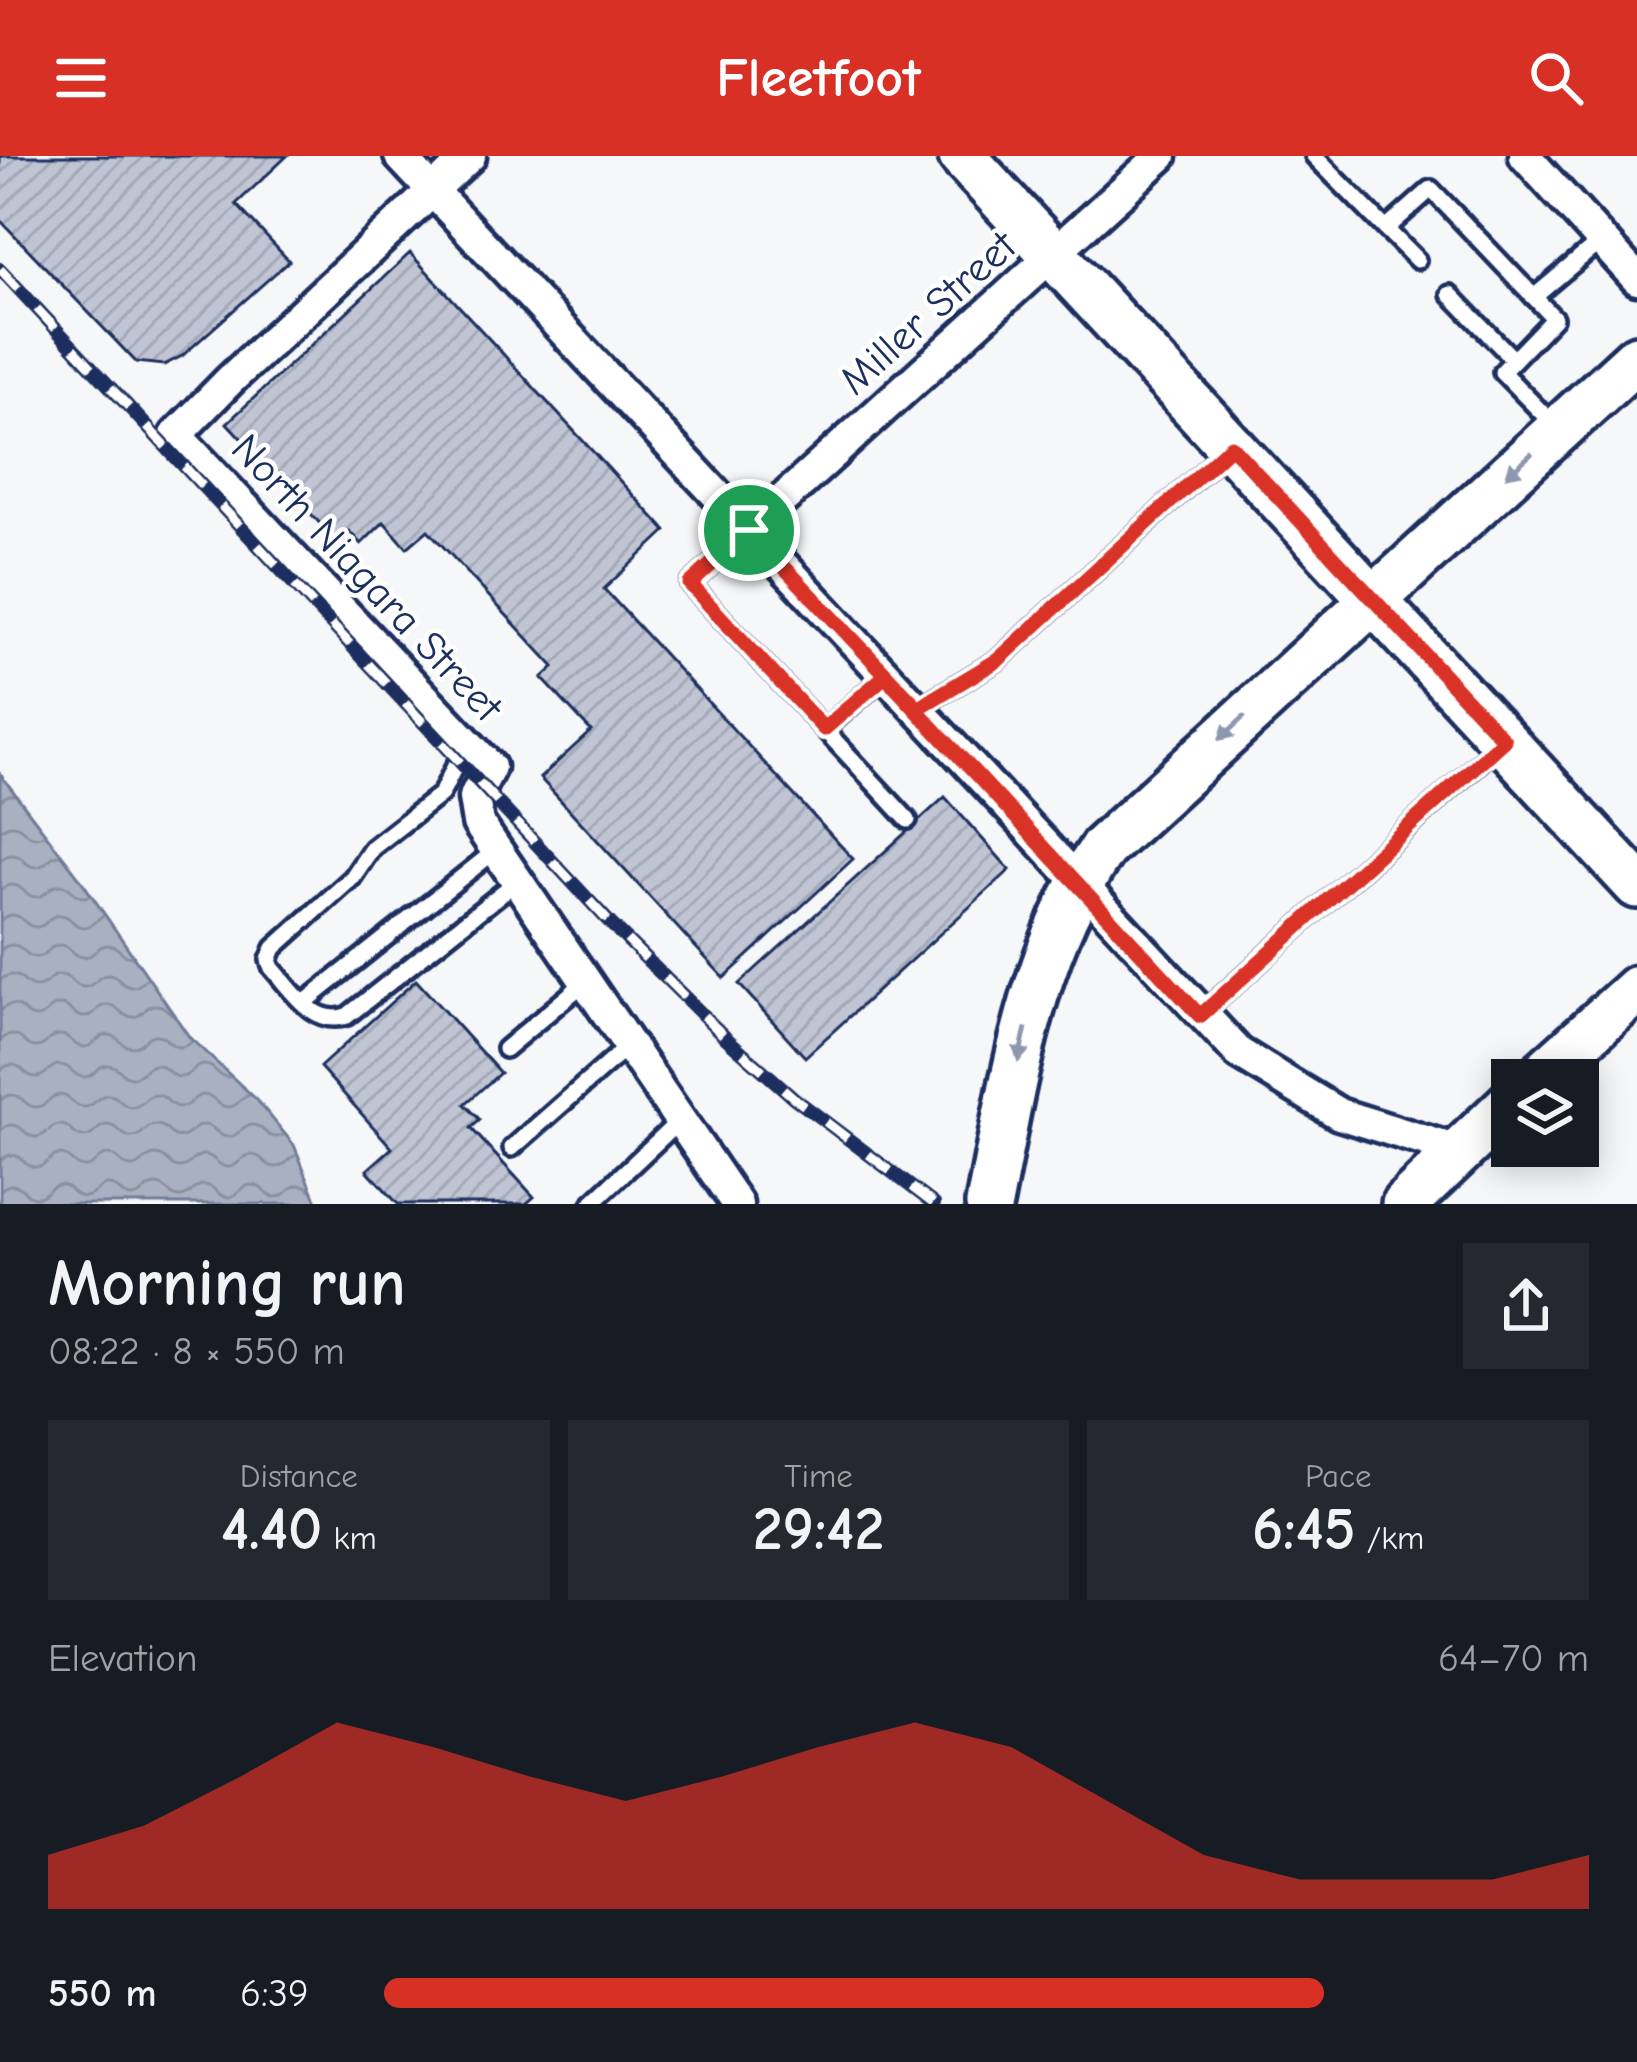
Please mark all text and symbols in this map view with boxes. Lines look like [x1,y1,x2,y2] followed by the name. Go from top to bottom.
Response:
[48,45,114,111] icon: menu
[1523,45,1589,111] icon: search
[716,47,921,110] text: Fleetfoot
[830,220,1028,405] street label: Miller Street
[221,424,514,733] street label: North Niagara Street
[1505,451,1534,478] one-way arrow
[698,479,800,581] pin
[716,497,782,563] icon: arrive
[1218,714,1247,742] one-way arrow
[1012,1026,1031,1064] one-way arrow
[1491,1059,1599,1167] map controls
[1491,1059,1599,1167] button: layers
[1463,1243,1589,1369] button: share
[48,1246,406,1322] text: Morning run
[48,1329,345,1374] text: 08:22 · 8 × 550 m
[240,1457,358,1495] text: Distance
[784,1457,853,1495] text: Time
[1305,1457,1371,1495] text: Pace
[221,1495,322,1564] text: 4.40
[753,1495,884,1564] text: 29:42
[1252,1495,1356,1564] text: 6:45
[322,1519,377,1557] text: km
[1356,1519,1424,1557] text: /km
[48,1636,197,1681] text: Elevation
[1438,1636,1589,1681] text: 64–70 m
[48,1971,157,2016] text: 550 m
[240,1971,309,2016] text: 6:39

